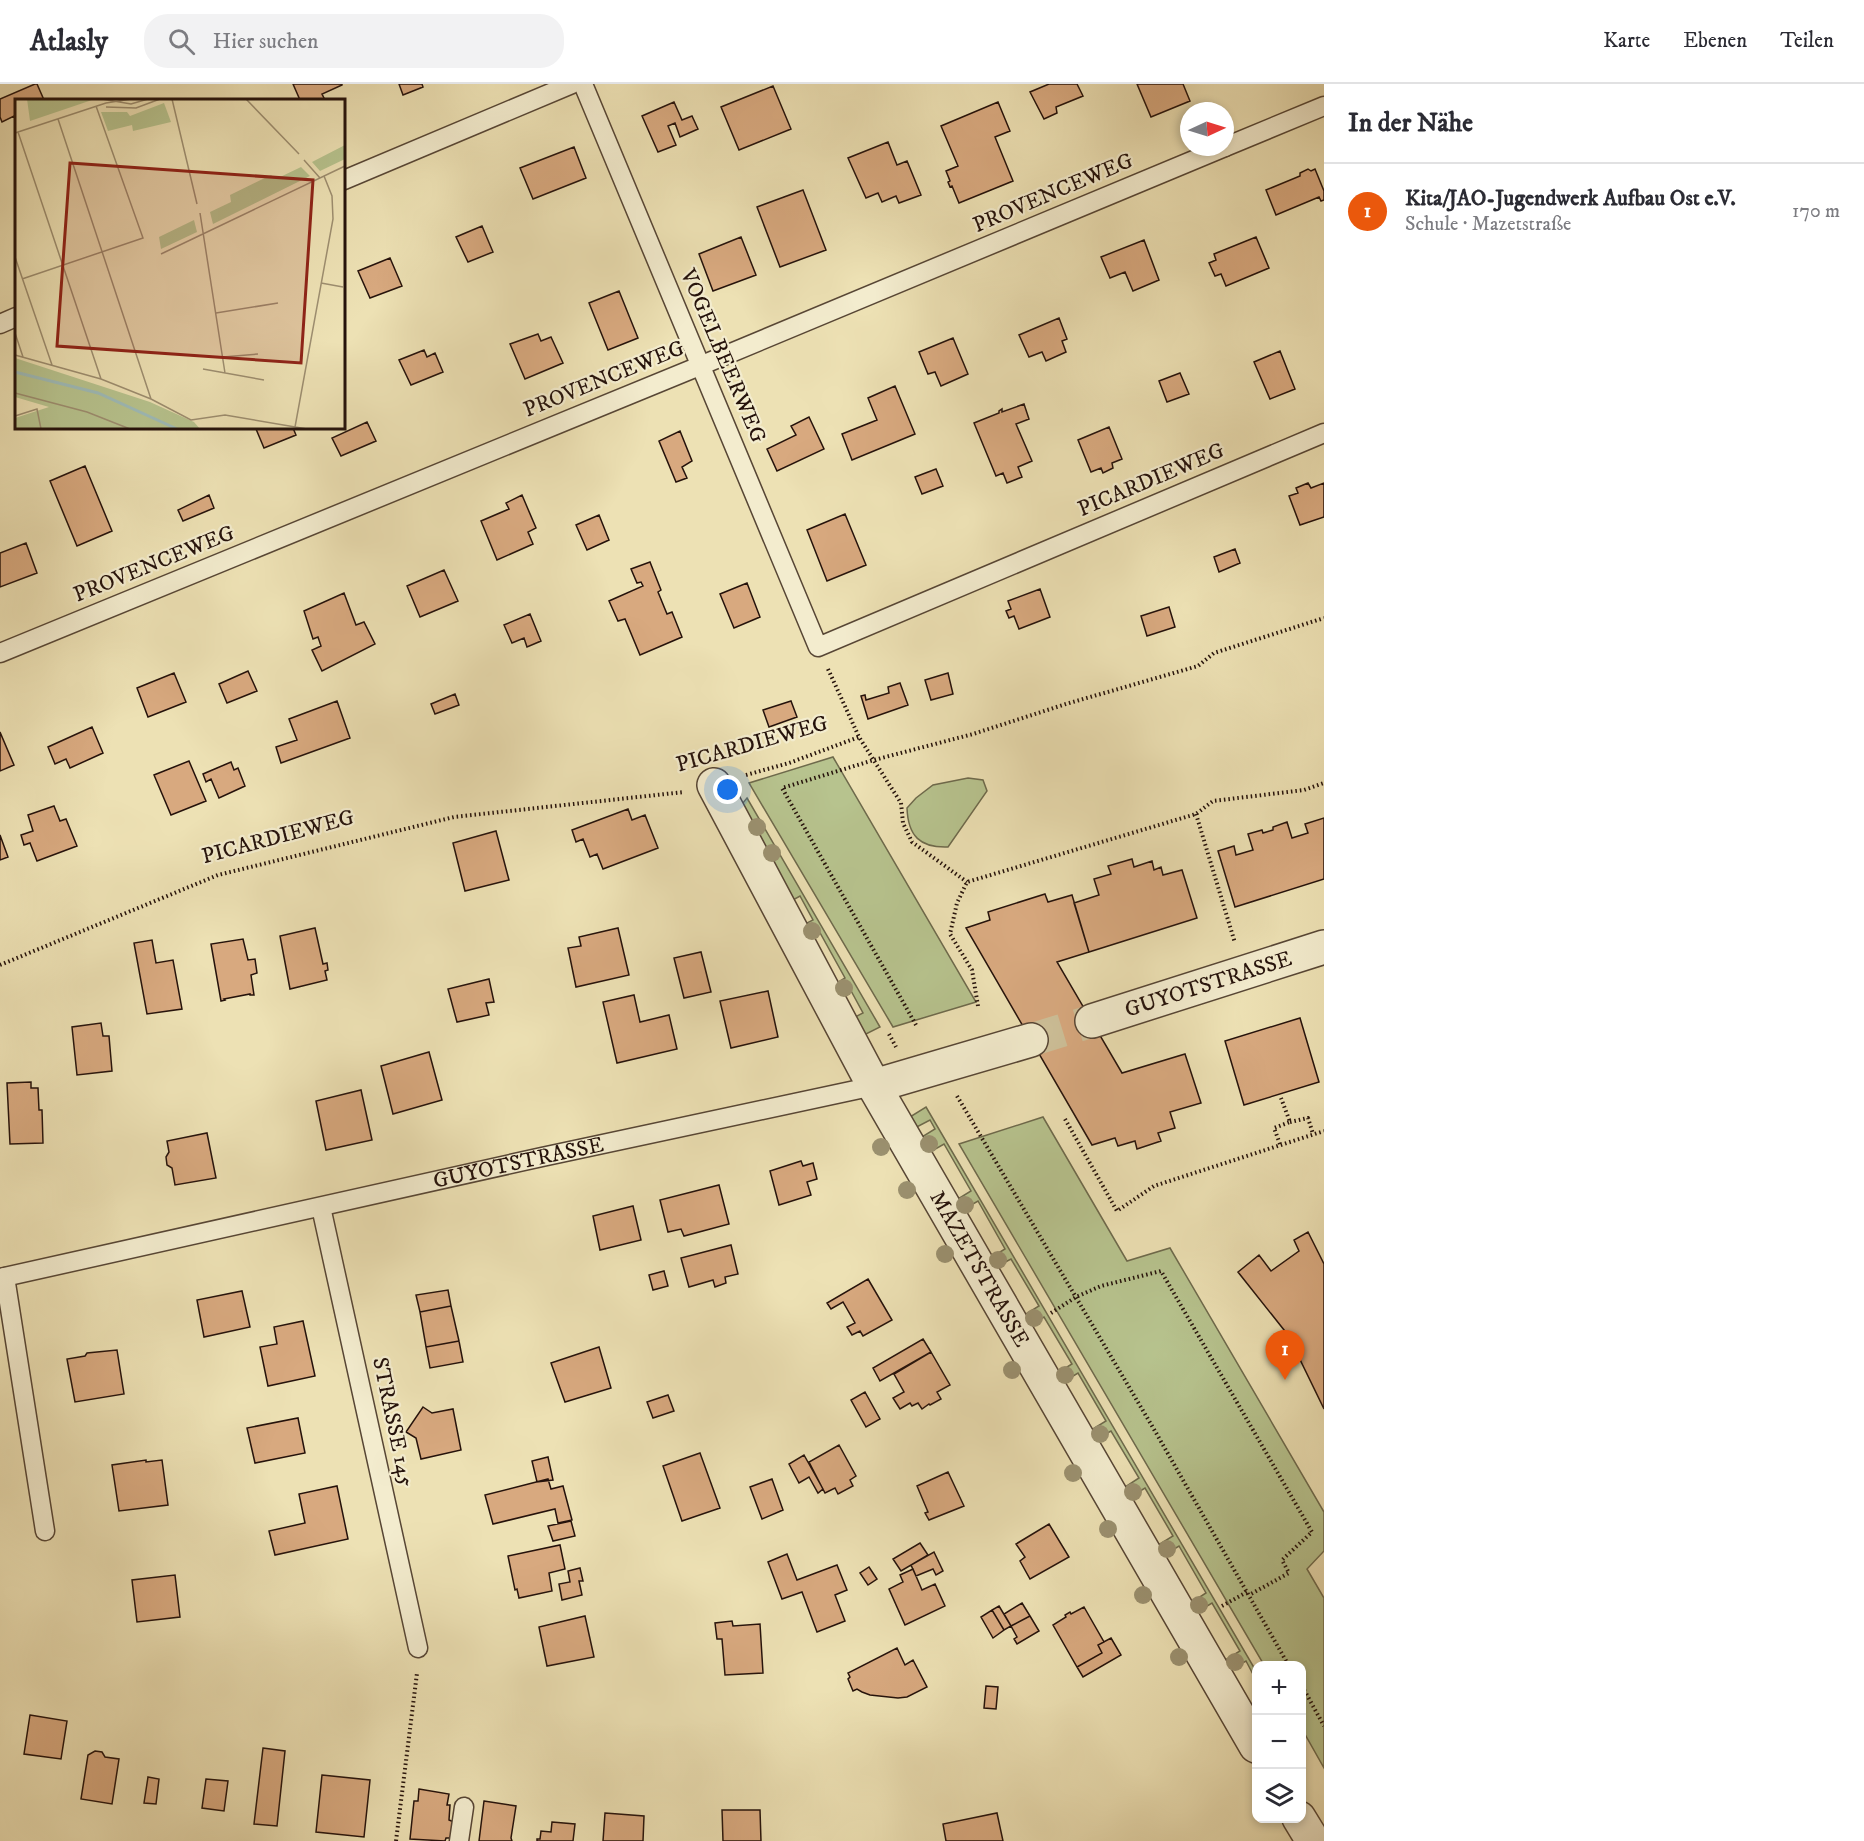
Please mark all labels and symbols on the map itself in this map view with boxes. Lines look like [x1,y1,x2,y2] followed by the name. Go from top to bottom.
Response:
[15,99,345,429] inset map
[1180,102,1234,156] north arrow
[969,147,1137,239] street label: PROVENCEWEG
[674,264,772,447] street label: VOGELBEERWEG
[520,334,688,424] street label: PROVENCEWEG
[1074,437,1228,523] street label: PICARDIEWEG
[70,519,238,609] street label: PROVENCEWEG
[673,709,831,779] street label: PICARDIEWEG
[713,775,742,804] your location
[199,804,357,870] street label: PICARDIEWEG
[1121,945,1295,1023] street label: GUYOTSTRASSE
[430,1131,606,1194] street label: GUYOTSTRASSE
[924,1186,1036,1352] street label: MAZETSTRASSE
[1266,1330,1304,1380] pin: 1
[366,1355,420,1489] street label: STRASSE 145

